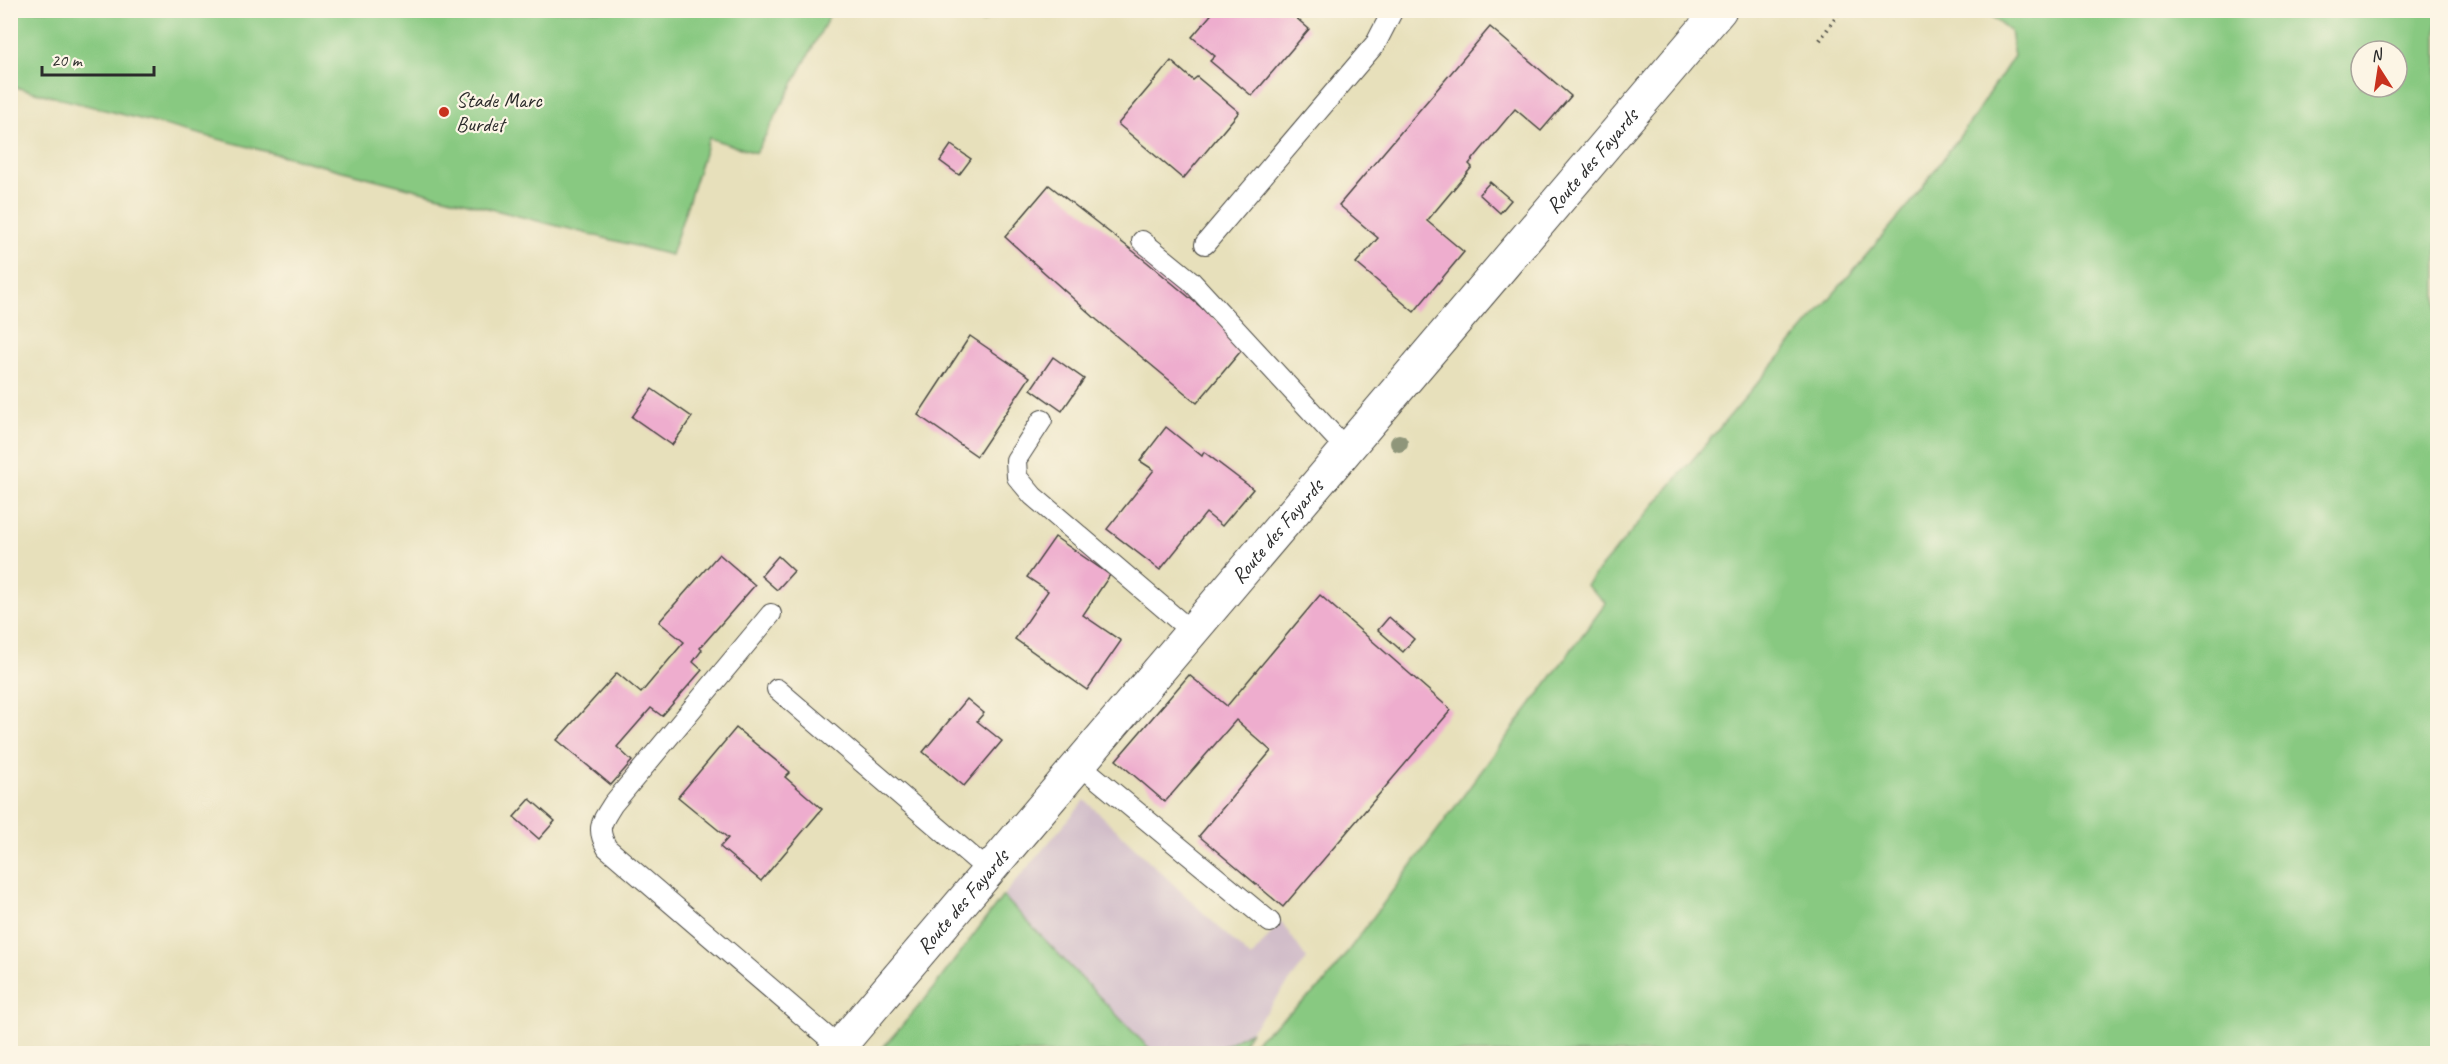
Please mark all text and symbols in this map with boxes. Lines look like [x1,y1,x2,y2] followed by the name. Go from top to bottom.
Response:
[42,39,154,77] scale bar
[2349,39,2409,99] north arrow
[2369,44,2386,66] text: N
[51,49,84,71] text: 20 m
[456,87,543,137] place label: Stade Marc Burdet
[1540,102,1645,218] street label: Route des Fayards
[437,105,451,119] marker: Stade Marc Burdet
[1226,472,1330,589] street label: Route des Fayards
[911,843,1015,959] street label: Route des Fayards

